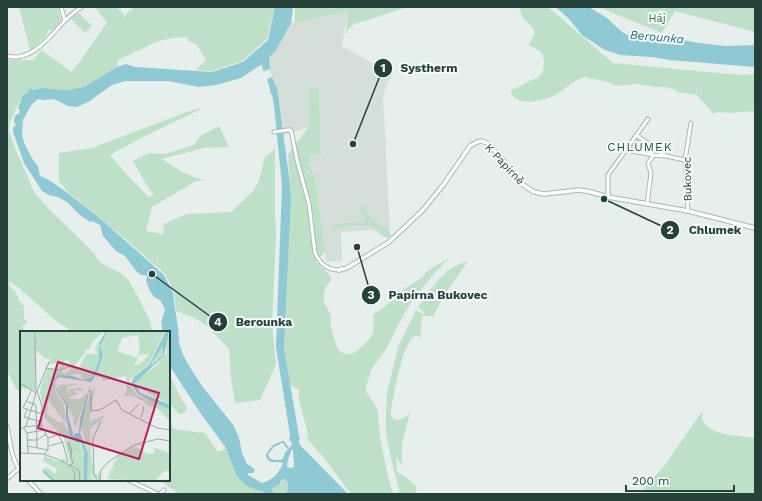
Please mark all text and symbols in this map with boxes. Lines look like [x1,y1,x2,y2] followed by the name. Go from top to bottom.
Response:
[648,12,666,25] park label: Háj
[629,28,685,46] water label: Berounka
[373,56,465,80] callout: Systherm
[380,61,386,75] text: 1
[401,61,457,75] text: Systherm
[607,140,673,154] district label: CHLUMEK
[482,141,527,188] street label: K Papírně
[681,156,694,202] street label: Bukovec
[660,218,749,242] callout: Chlumek
[666,223,674,237] text: 2
[689,223,742,237] text: Chlumek
[361,283,496,307] callout: Papírna Bukovec
[367,288,375,302] text: 3
[388,288,488,302] text: Papírna Bukovec
[208,310,300,334] callout: Berounka
[214,315,222,329] text: 4
[236,315,292,329] text: Berounka
[20,331,170,481] inset map
[626,467,734,493] scale bar
[632,474,669,488] text: 200 m

